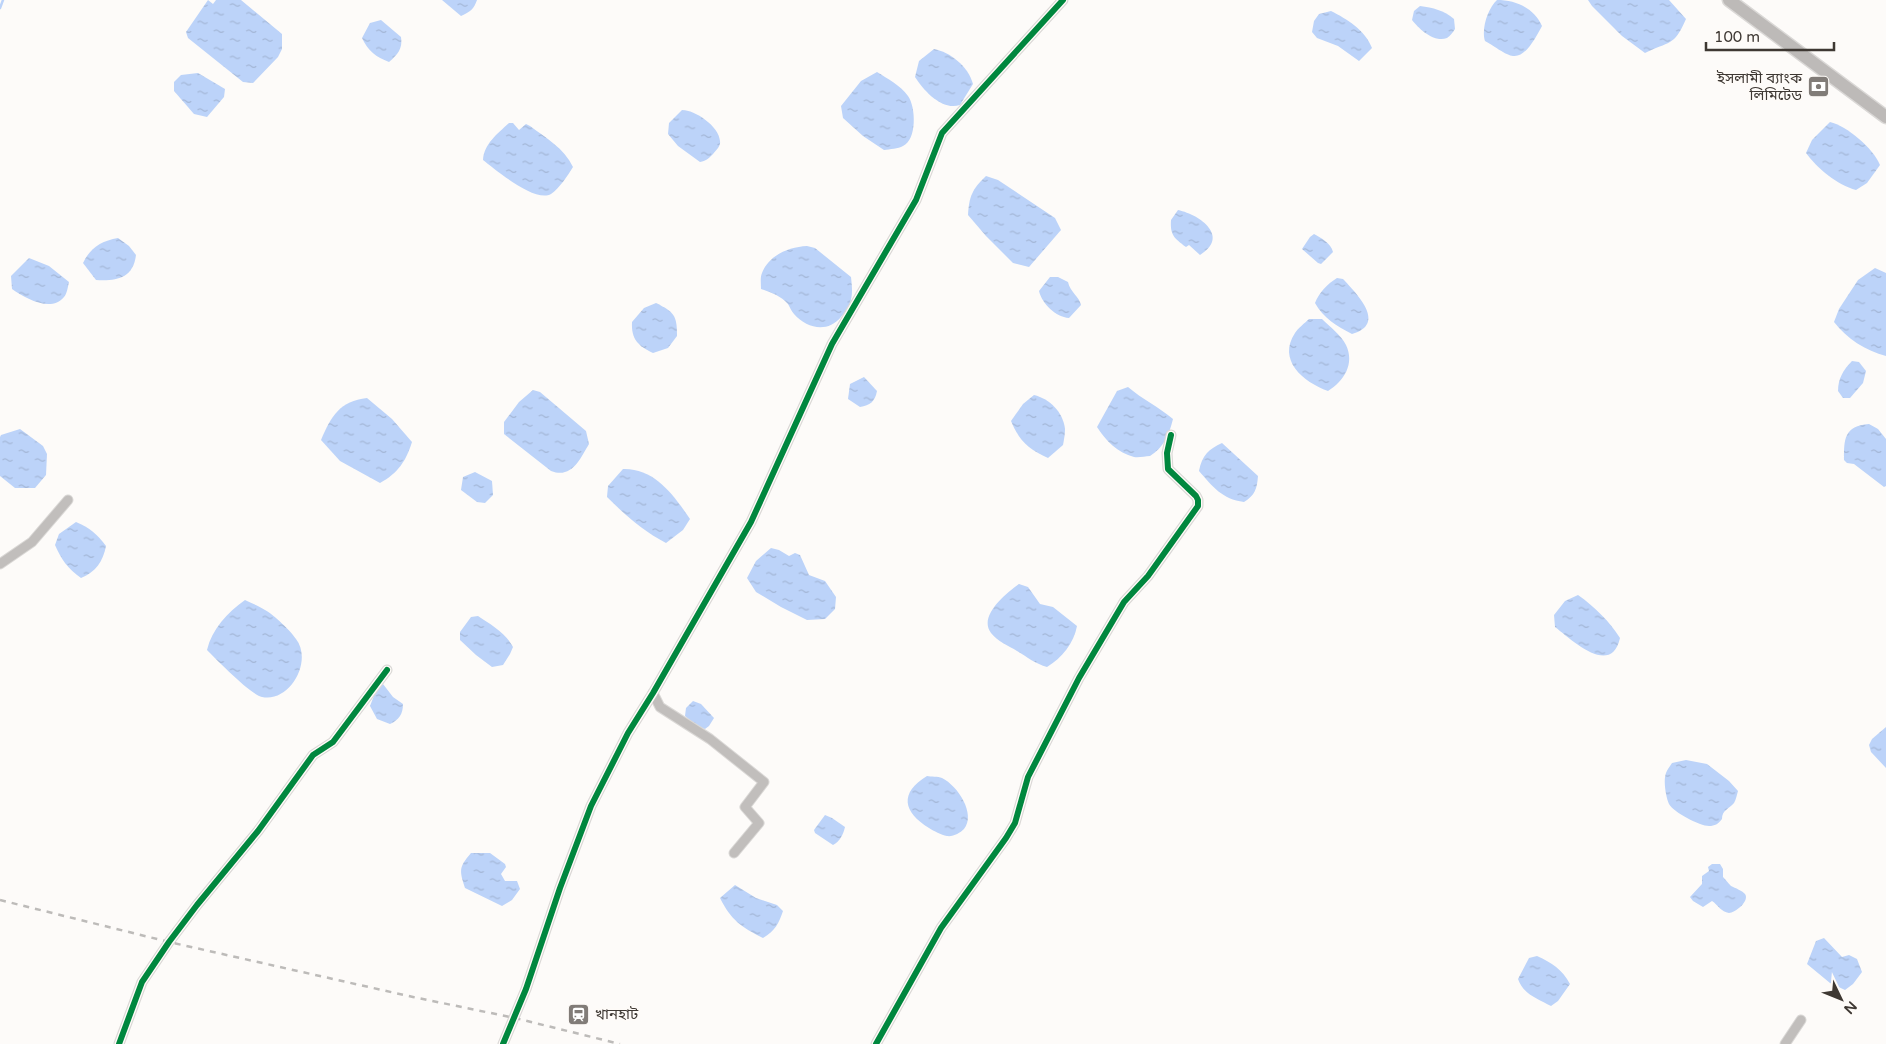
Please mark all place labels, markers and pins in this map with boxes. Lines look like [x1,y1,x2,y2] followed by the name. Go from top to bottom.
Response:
[1716,69,1803,104] place label: ইসলামী ব্যাংক লিমিটেড
[1806,75,1830,99] bank icon: ইসলামী ব্যাংক লিমিটেড
[567,1002,591,1026] station icon: খানহাট
[595,1005,639,1023] place label: খানহাট

